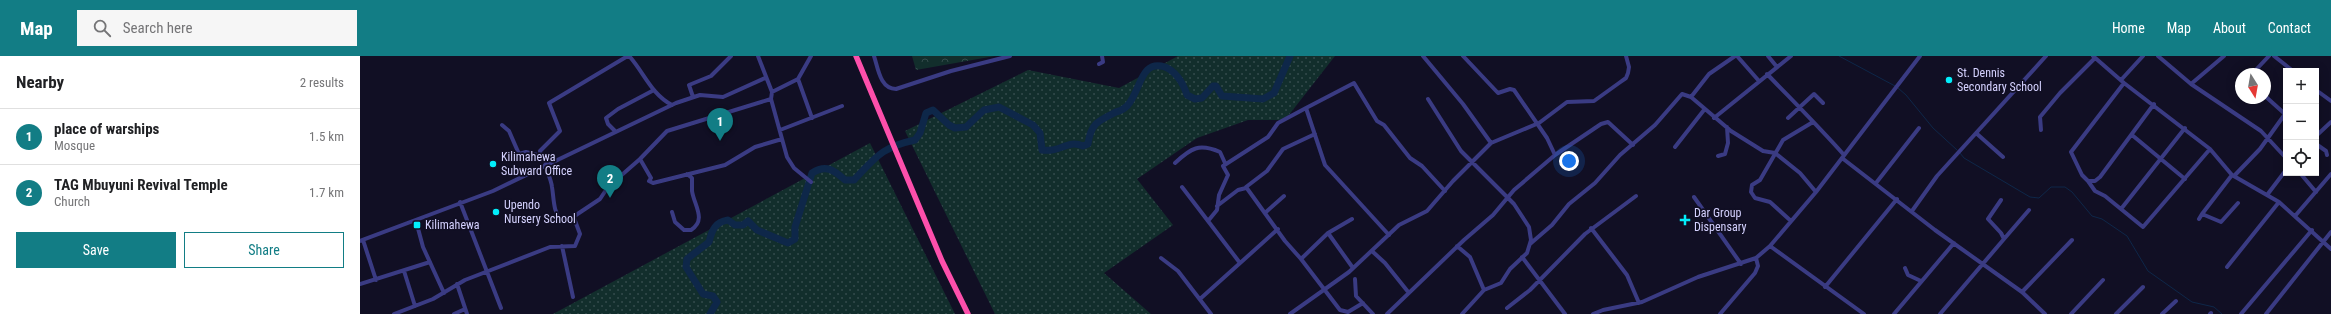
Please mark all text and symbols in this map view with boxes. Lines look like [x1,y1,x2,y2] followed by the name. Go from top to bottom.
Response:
[77,10,357,46] search box
[20,17,53,40] text: Map
[91,17,113,39] icon: search
[123,19,193,37] text: Search here
[2112,20,2145,36] text: Home
[2167,20,2191,36] text: Map
[2213,20,2246,36] text: About
[2268,20,2311,36] text: Contact
[1957,66,2042,94] place label: St. Dennis Secondary School
[2235,68,2271,104] north arrow
[2283,68,2319,176] map controls
[2283,68,2319,104] button: +
[16,72,64,92] text: Nearby
[300,75,344,90] text: 2 results
[1944,75,1954,85] marker: St. Dennis Secondary School
[2283,104,2319,140] button: −
[707,108,733,141] pin: 1
[54,120,159,138] text: place of warships
[26,129,32,144] text: 1
[309,129,344,144] text: 1.5 km
[54,138,95,153] text: Mosque
[2283,140,2319,176] button: locate
[501,150,572,178] place label: Kilimahewa Subward Office
[1559,151,1579,171] your location
[488,159,498,169] marker: Kilimahewa Subward Office
[597,165,623,198] pin: 2
[54,176,228,194] text: TAG Mbuyuni Revival Temple
[26,185,32,200] text: 2
[309,185,344,200] text: 1.7 km
[54,194,90,209] text: Church
[504,198,576,226] place label: Upendo Nursery School
[1694,206,1746,234] place label: Dar Group Dispensary
[491,207,501,217] marker: Upendo Nursery School
[1679,214,1691,226] marker: Dar Group Dispensary
[425,218,480,232] place label: Kilimahewa
[412,220,422,230] marker: Kilimahewa
[16,232,176,268] button: Save
[184,232,344,268] button: Share

